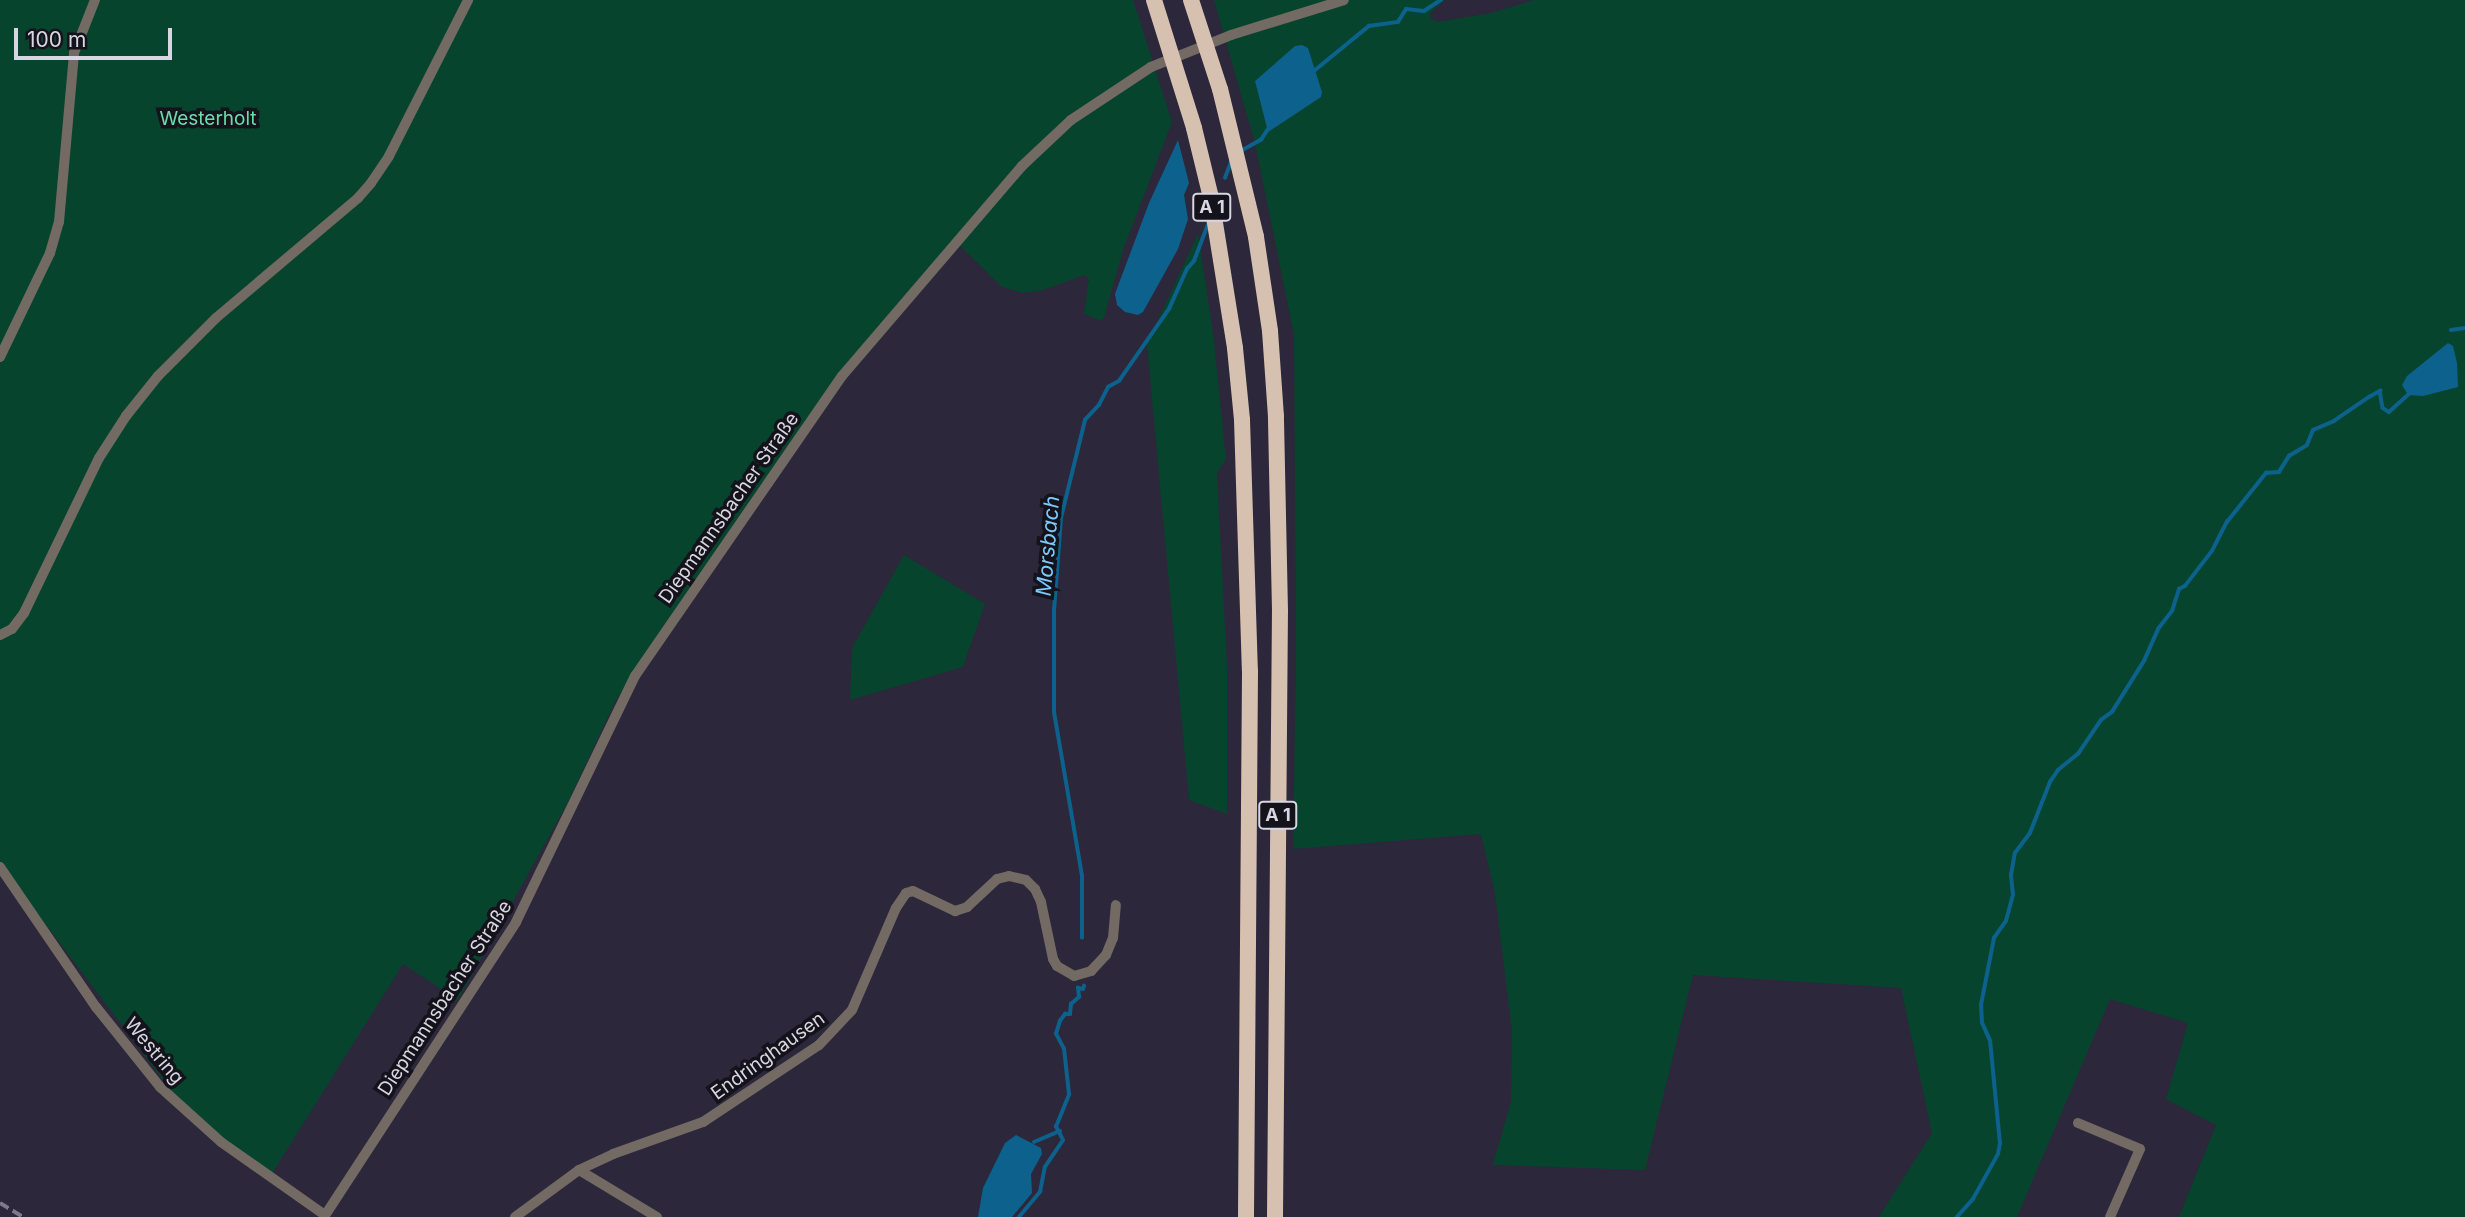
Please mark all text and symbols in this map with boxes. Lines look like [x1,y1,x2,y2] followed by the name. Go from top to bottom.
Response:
[18,14,175,58] scale bar
[27,27,86,52] text: 100 m
[159,108,257,130] park label: Westerholt
[1191,192,1233,222] road number: A 1
[654,408,804,608] street label: Diepmannsbacher Straße
[1031,495,1065,597] water label: Morsbach
[1257,800,1299,830] road number: A 1
[373,896,517,1100] street label: Diepmannsbacher Straße
[707,1007,829,1105] street label: Endringhausen
[120,1013,188,1089] street label: Westring

